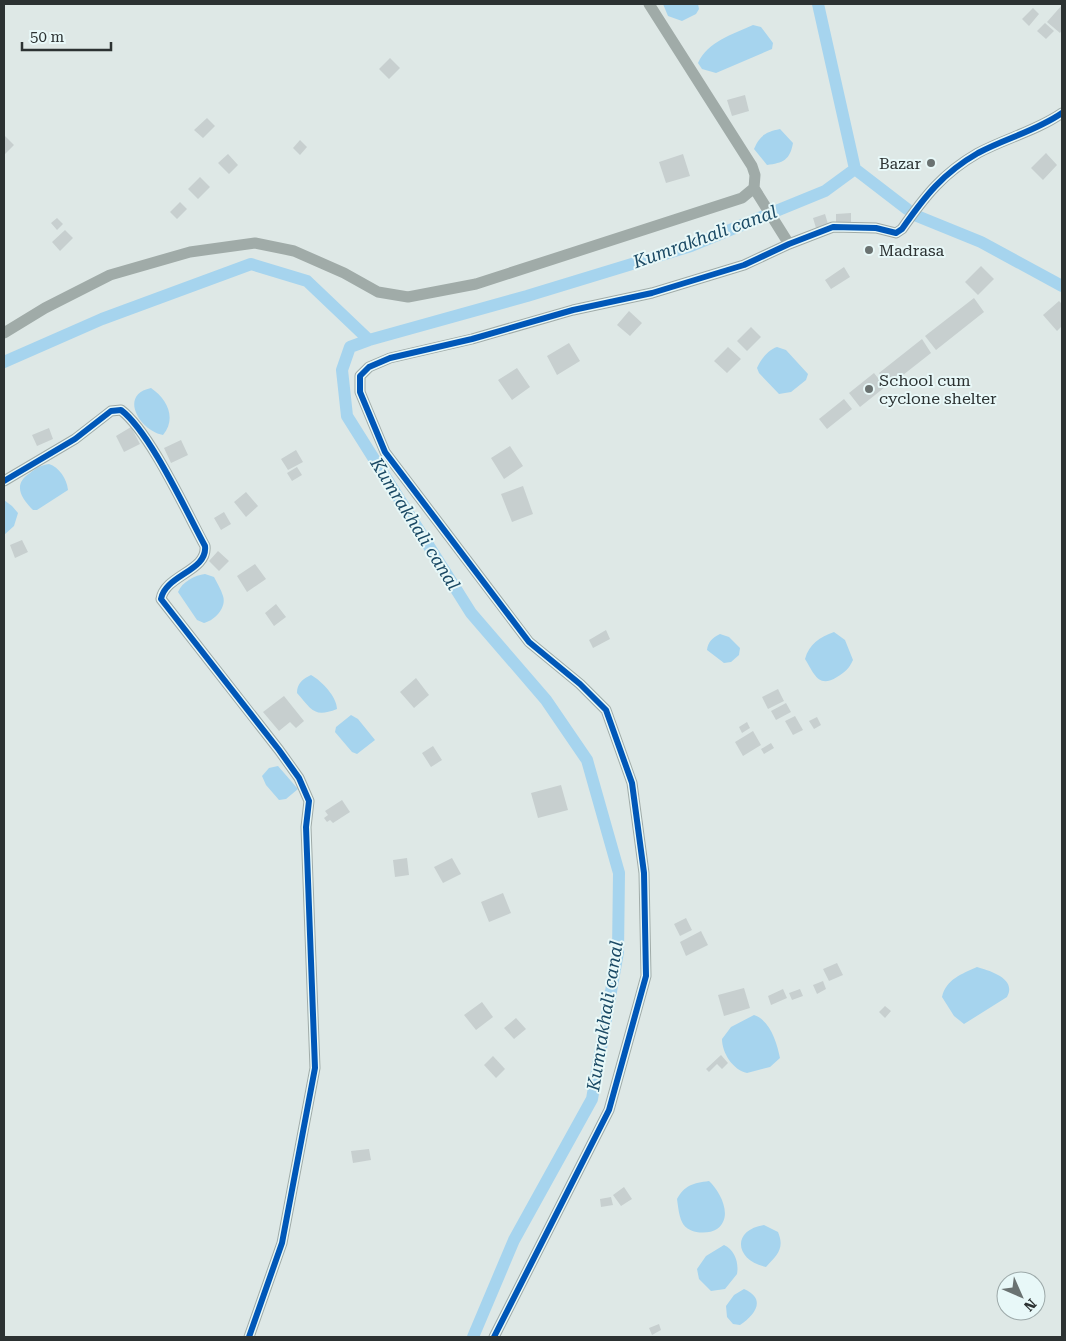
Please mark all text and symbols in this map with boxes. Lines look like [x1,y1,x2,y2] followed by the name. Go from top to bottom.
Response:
[22,20,111,52] scale bar
[30,28,65,46] text: 50 m
[879,154,921,173] place label: Bazar
[925,157,937,169] marker: Bazar
[629,201,780,273] water label: Kumrakhali canal
[879,241,944,260] place label: Madrasa
[863,244,875,256] marker: Madrasa
[879,371,997,408] place label: School cum cyclone shelter
[863,383,875,395] marker: School cum cyclone shelter
[366,453,465,594] water label: Kumrakhali canal
[582,939,627,1093] water label: Kumrakhali canal
[996,1271,1046,1321] north arrow
[1021,1296,1040,1315] text: N

